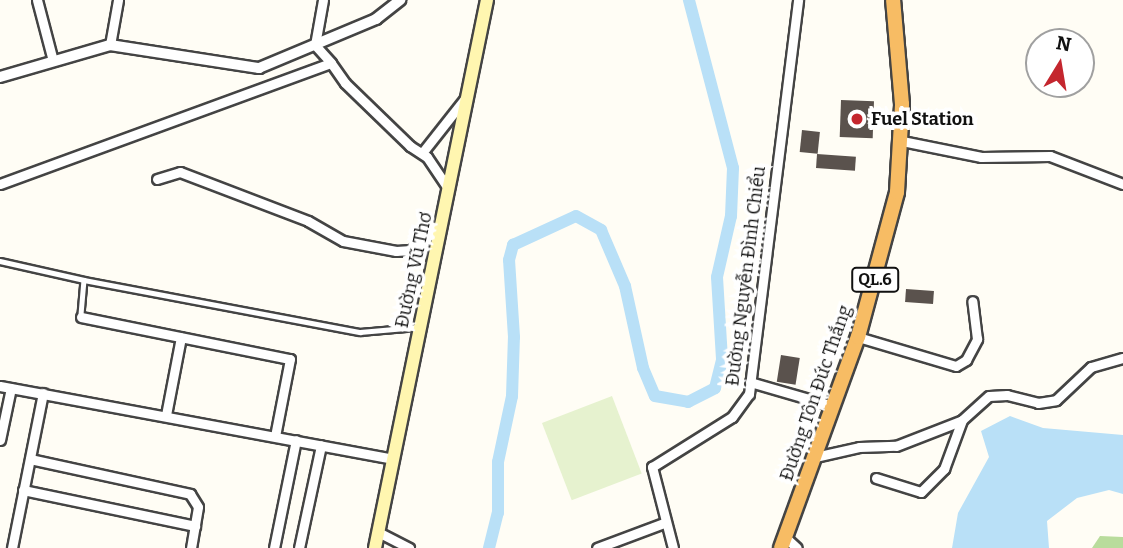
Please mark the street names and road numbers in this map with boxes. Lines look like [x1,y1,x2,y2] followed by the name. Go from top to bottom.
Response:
[722,165,770,387] street label: Đường Nguyễn Đình Chiểu
[391,210,437,330] street label: Đường Vũ Thơ
[850,268,900,292] road number: QL.6
[776,302,856,484] street label: Đường Tôn Đức Thắng

